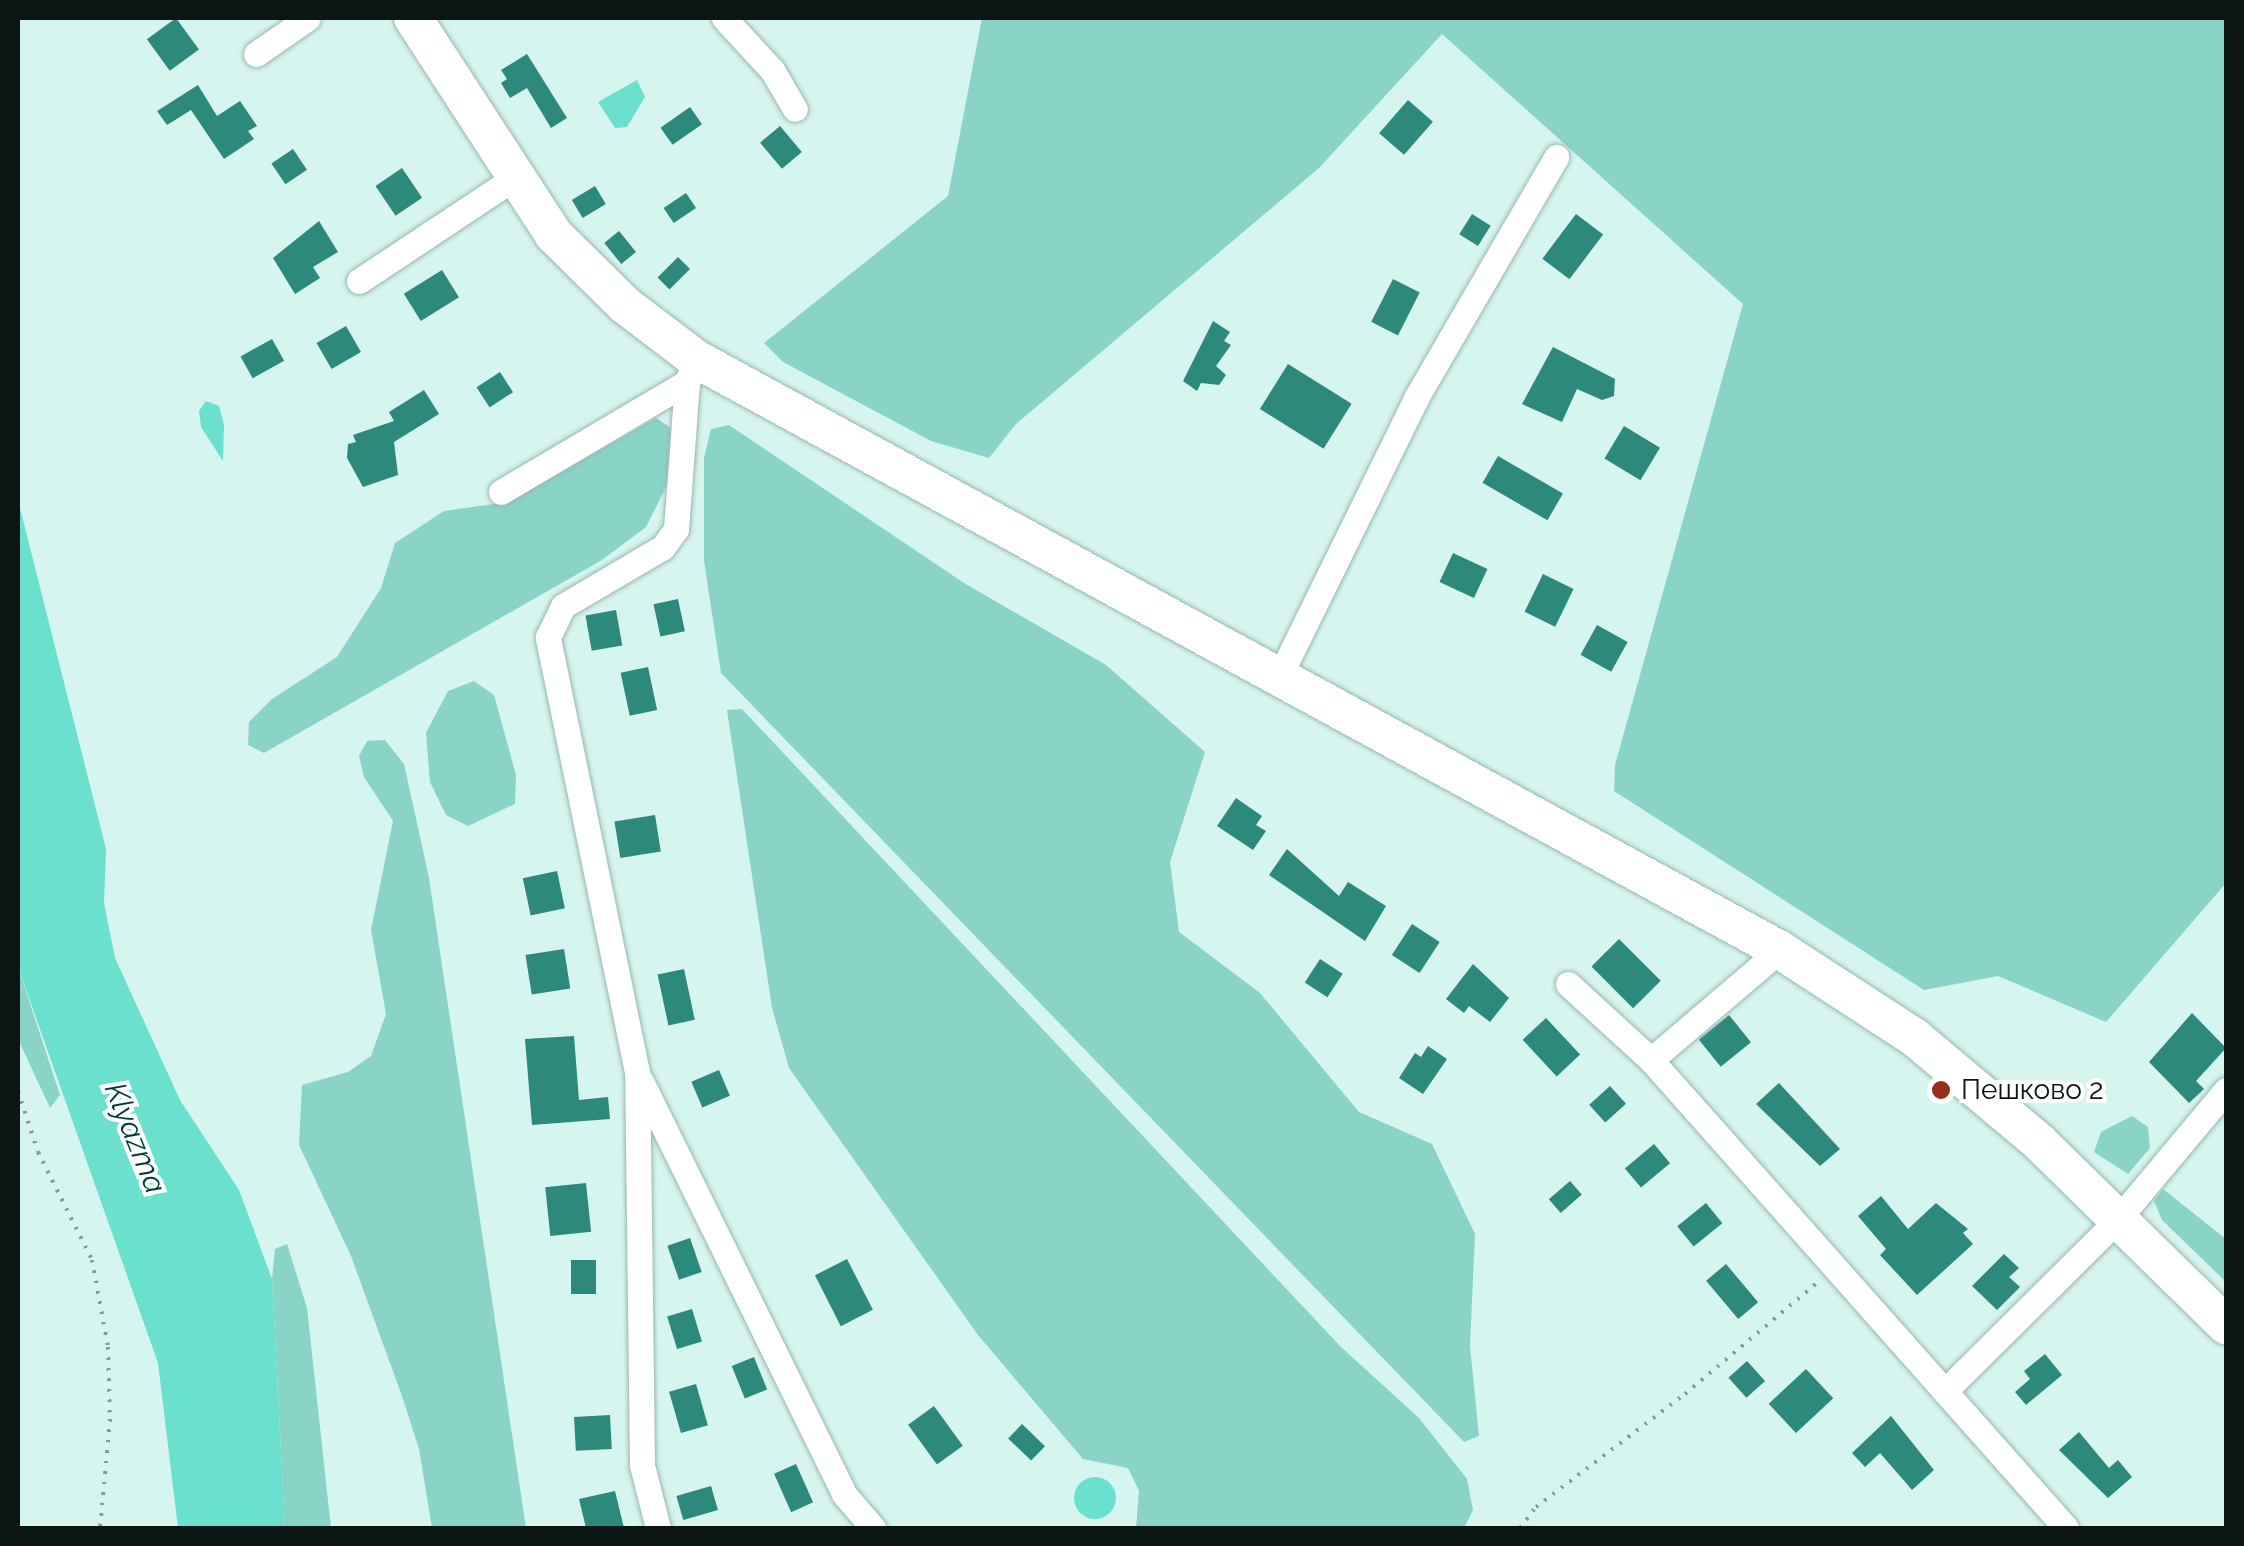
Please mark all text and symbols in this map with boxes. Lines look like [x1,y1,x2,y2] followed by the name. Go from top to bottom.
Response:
[1961,1073,2104,1107] place label: Пешково 2
[97,1077,173,1199] water label: Klyazma
[1930,1079,1952,1101] marker: Пешково 2

